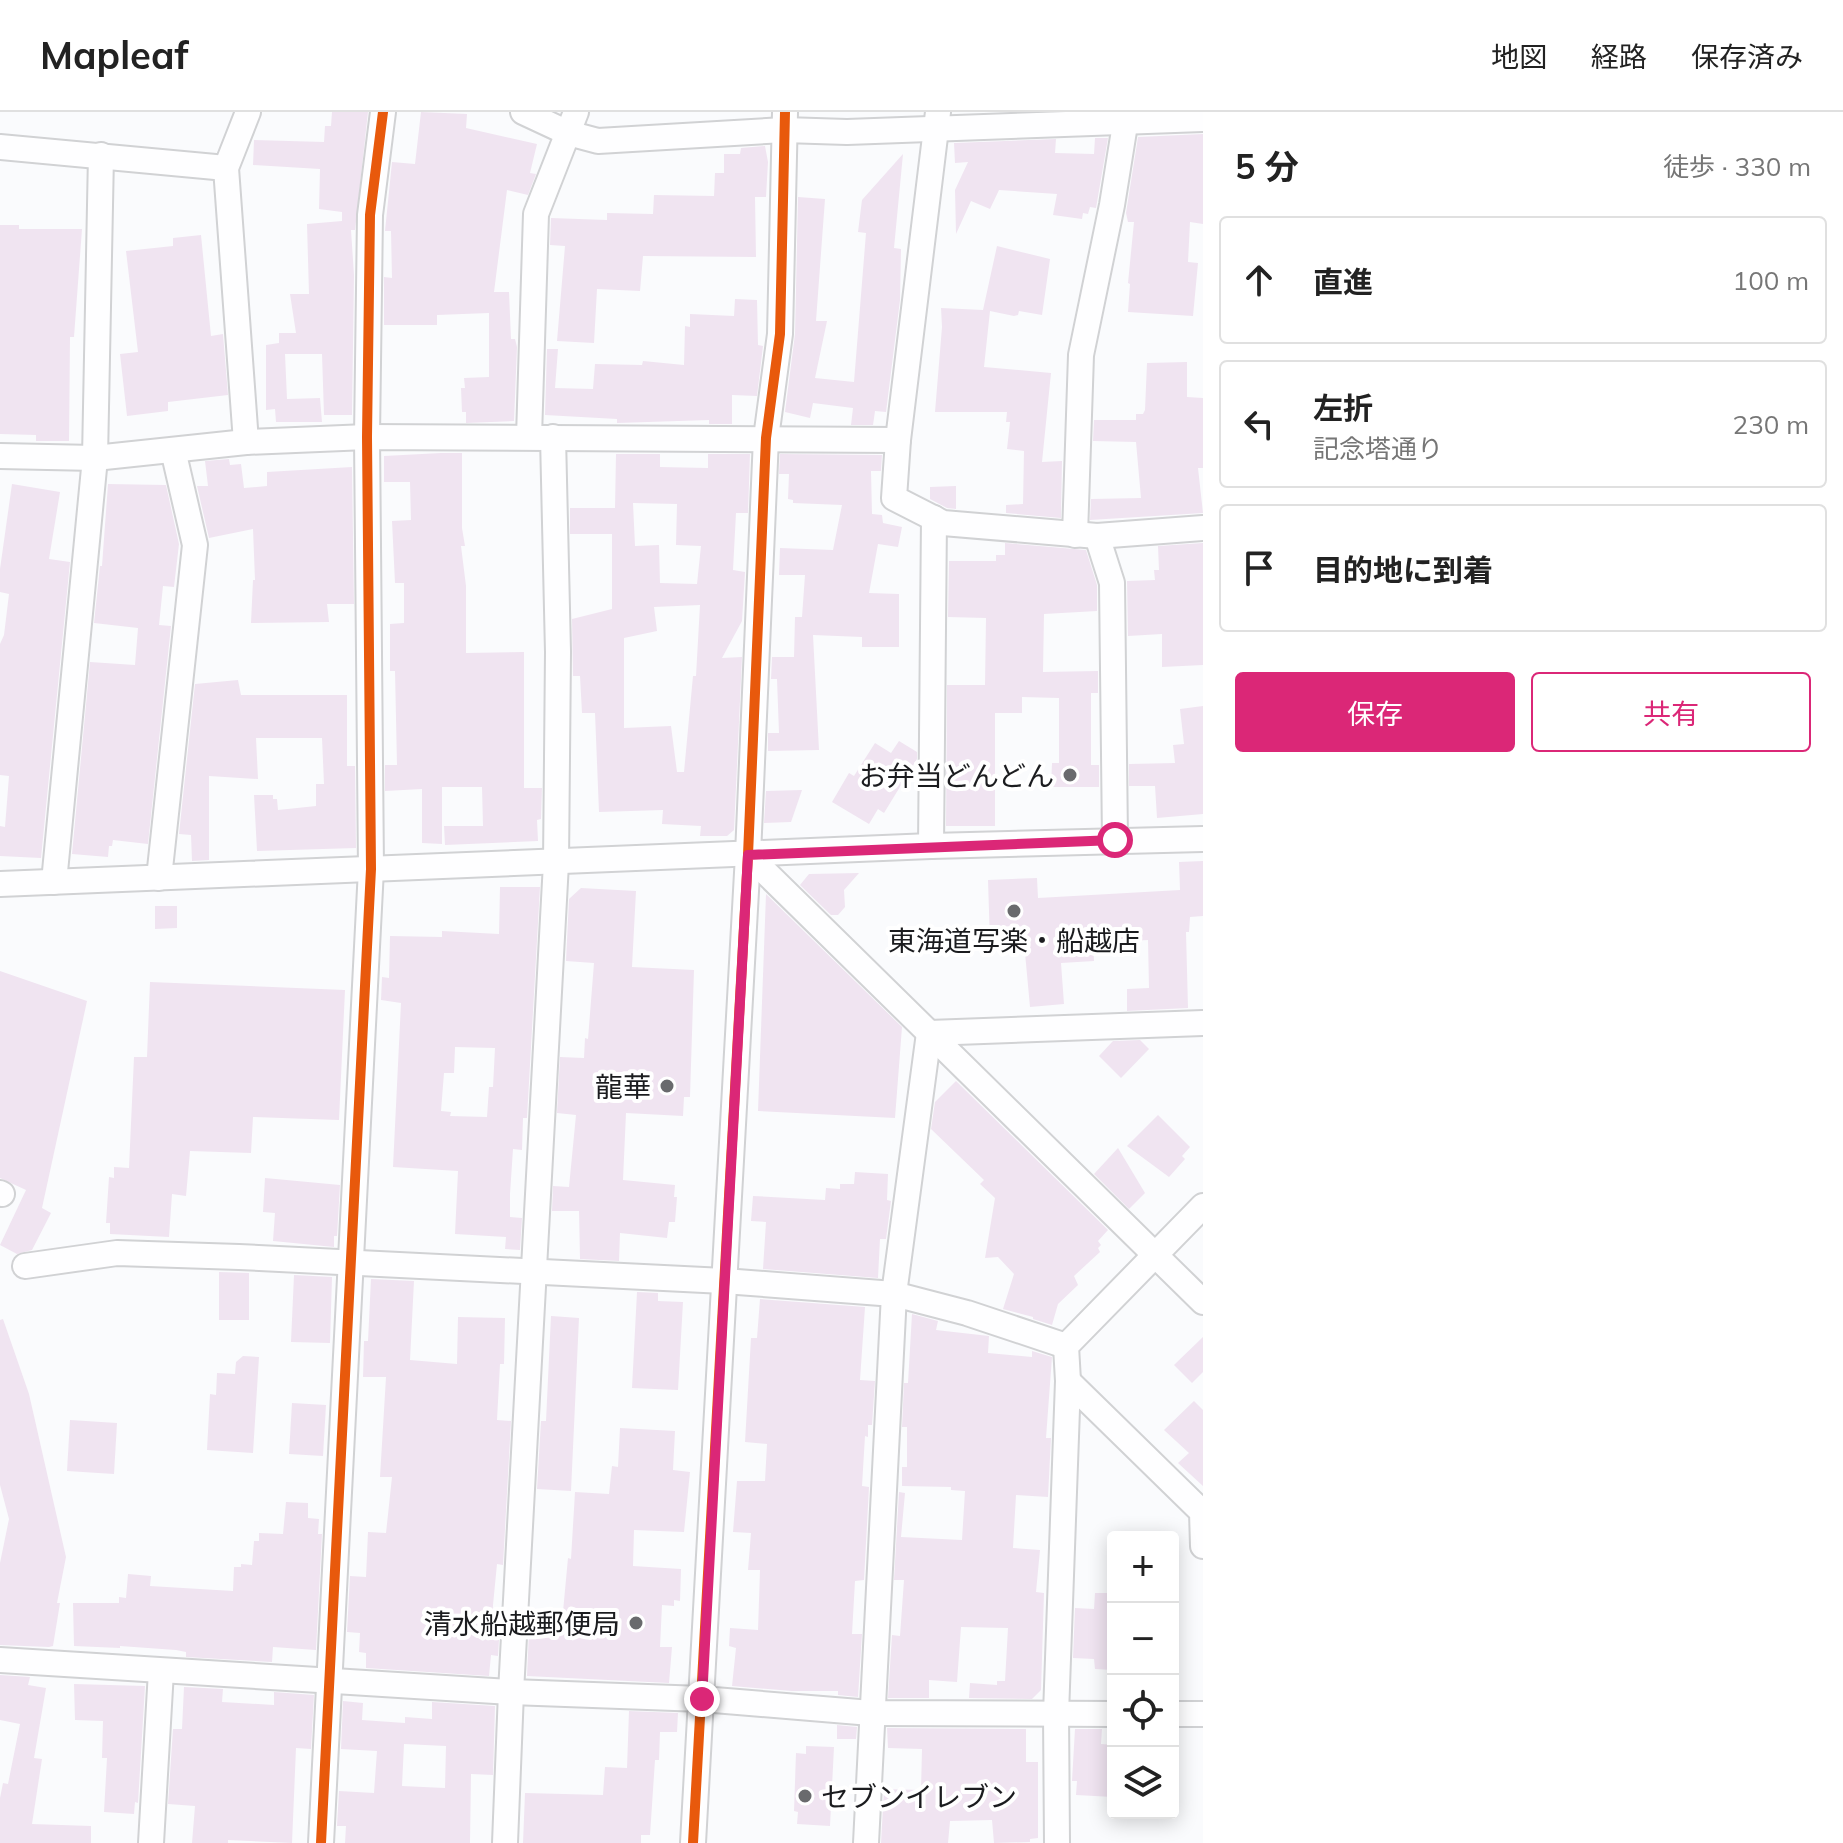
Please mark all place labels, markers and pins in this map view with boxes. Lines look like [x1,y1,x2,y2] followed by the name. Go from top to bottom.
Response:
[859,758,1054,793] place label: お弁当どんどん
[1061,766,1079,784] marker: お弁当どんどん
[1005,902,1023,920] marker: 東海道写楽・船越店
[888,923,1140,958] place label: 東海道写楽・船越店
[595,1069,651,1104] place label: 龍華
[658,1077,676,1095] marker: 龍華
[424,1606,620,1641] place label: 清水船越郵便局
[627,1614,645,1632] marker: 清水船越郵便局
[821,1779,1017,1814] place label: セブンイレブン
[796,1787,814,1805] marker: セブンイレブン

